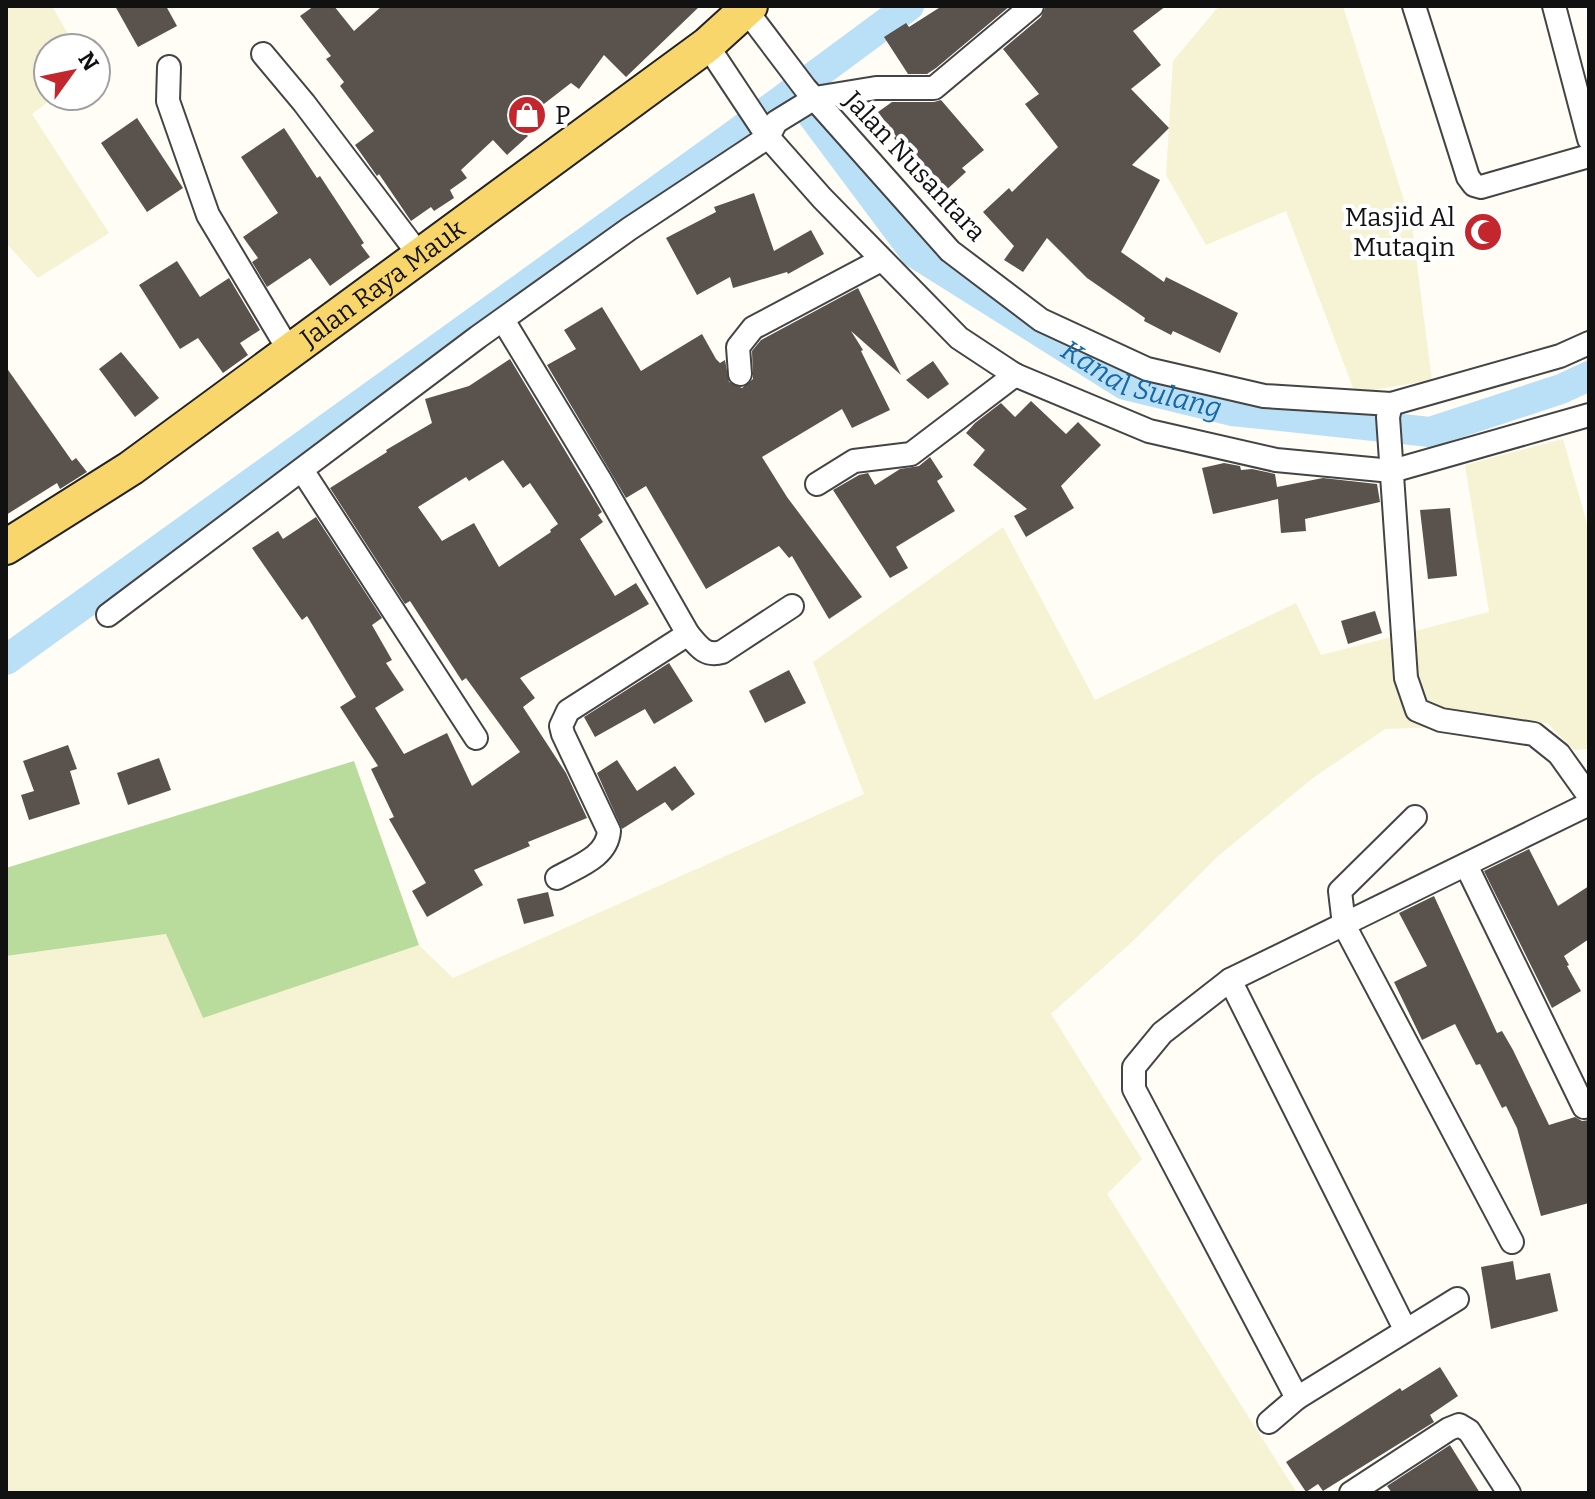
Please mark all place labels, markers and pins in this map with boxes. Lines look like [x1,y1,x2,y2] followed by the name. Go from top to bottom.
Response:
[506,94,548,136] shop icon: P
[555,100,571,131] place label: P
[1345,202,1456,263] place label: Masjid Al Mutaqin
[1462,211,1504,253] mosque icon: Masjid Al Mutaqin

